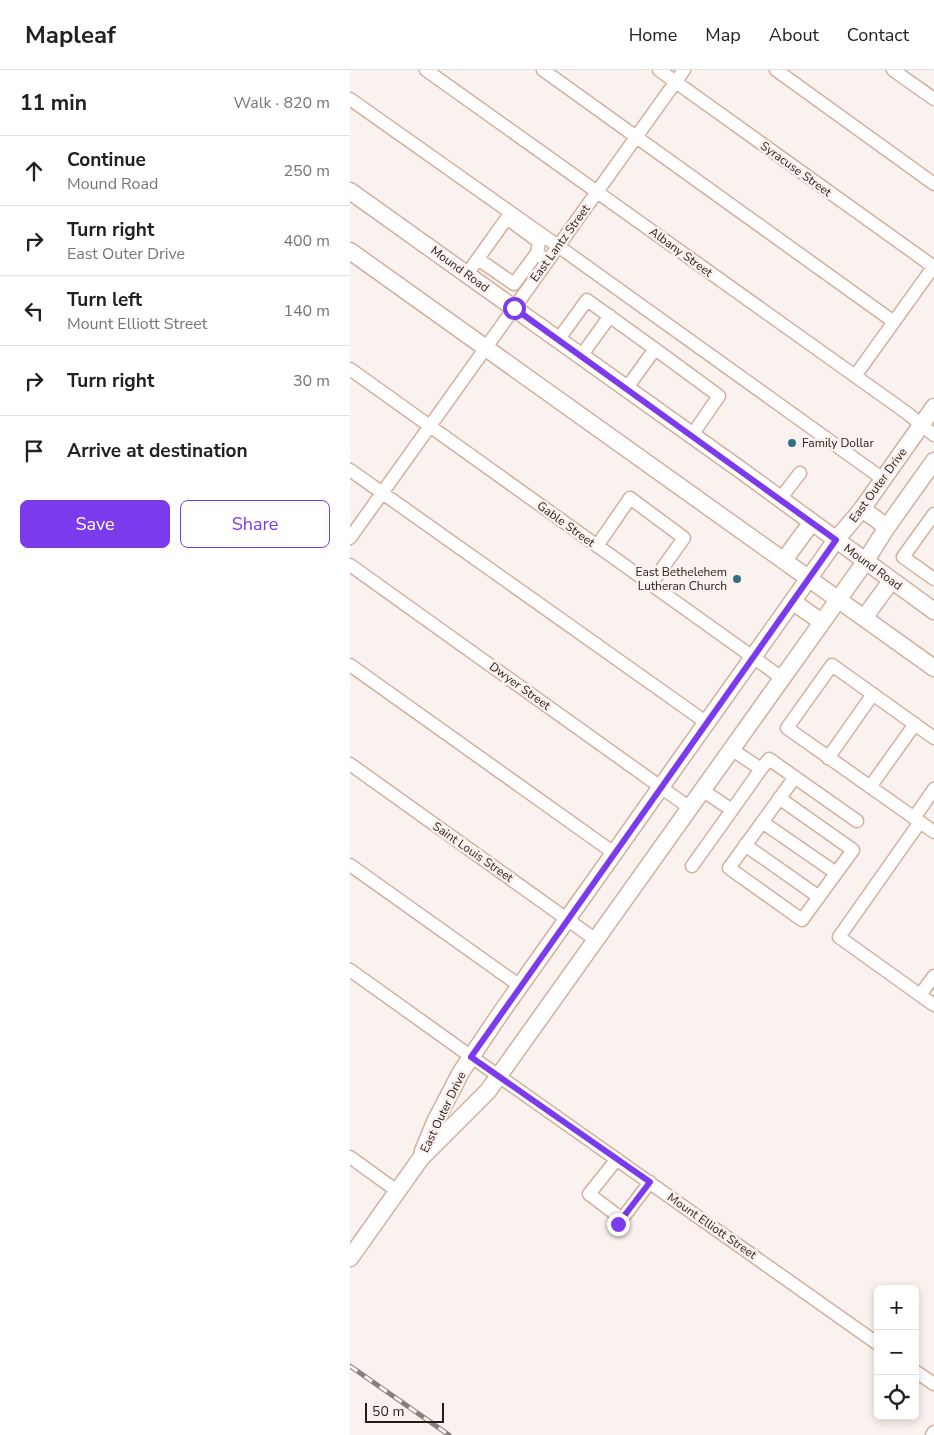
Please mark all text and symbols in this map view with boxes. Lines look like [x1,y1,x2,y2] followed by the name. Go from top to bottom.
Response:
[25,19,116,51] text: Mapleaf
[629,23,677,47] text: Home
[705,23,741,47] text: Map
[769,23,819,47] text: About
[847,23,909,47] text: Contact
[20,89,87,117] text: 11 min
[234,92,330,114] text: Walk · 820 m
[757,138,835,201] street label: Syracuse Street
[67,147,146,173] text: Continue
[20,157,48,185] icon: ahead
[283,160,330,182] text: 250 m
[67,173,158,195] text: Mound Road
[527,201,594,285] street label: East Lantz Street
[67,217,154,243] text: Turn right
[646,224,716,281] street label: Albany Street
[20,227,48,255] icon: right
[283,230,330,252] text: 400 m
[428,242,492,296] street label: Mound Road
[67,243,185,265] text: East Outer Drive
[67,287,142,313] text: Turn left
[20,297,48,325] icon: left
[503,297,526,320] route start
[283,300,330,322] text: 140 m
[67,313,207,335] text: Mount Elliott Street
[20,367,48,395] icon: right
[67,368,154,394] text: Turn right
[293,370,330,392] text: 30 m
[802,435,874,451] place label: Family Dollar
[20,437,48,465] icon: arrive
[786,437,798,449] marker: Family Dollar
[67,438,248,464] text: Arrive at destination
[845,444,911,526] street label: East Outer Drive
[534,498,599,551] street label: Gable Street
[20,500,170,548] button: Save
[180,500,330,548] button: Share
[841,540,905,594] street label: Mound Road
[636,564,727,594] place label: East Bethelehem Lutheran Church
[731,573,743,585] marker: East Bethelehem Lutheran Church
[486,658,554,714] street label: Dwyer Street
[430,818,517,886] street label: Saint Louis Street
[416,1069,470,1155] street label: East Outer Drive
[664,1189,760,1263] street label: Mount Elliott Street
[607,1213,630,1236] route end
[874,1285,919,1420] map controls
[874,1285,919,1330] button: +
[874,1330,919,1375] button: −
[874,1375,919,1420] button: locate
[365,1400,444,1423] scale bar
[372,1402,404,1421] text: 50 m

